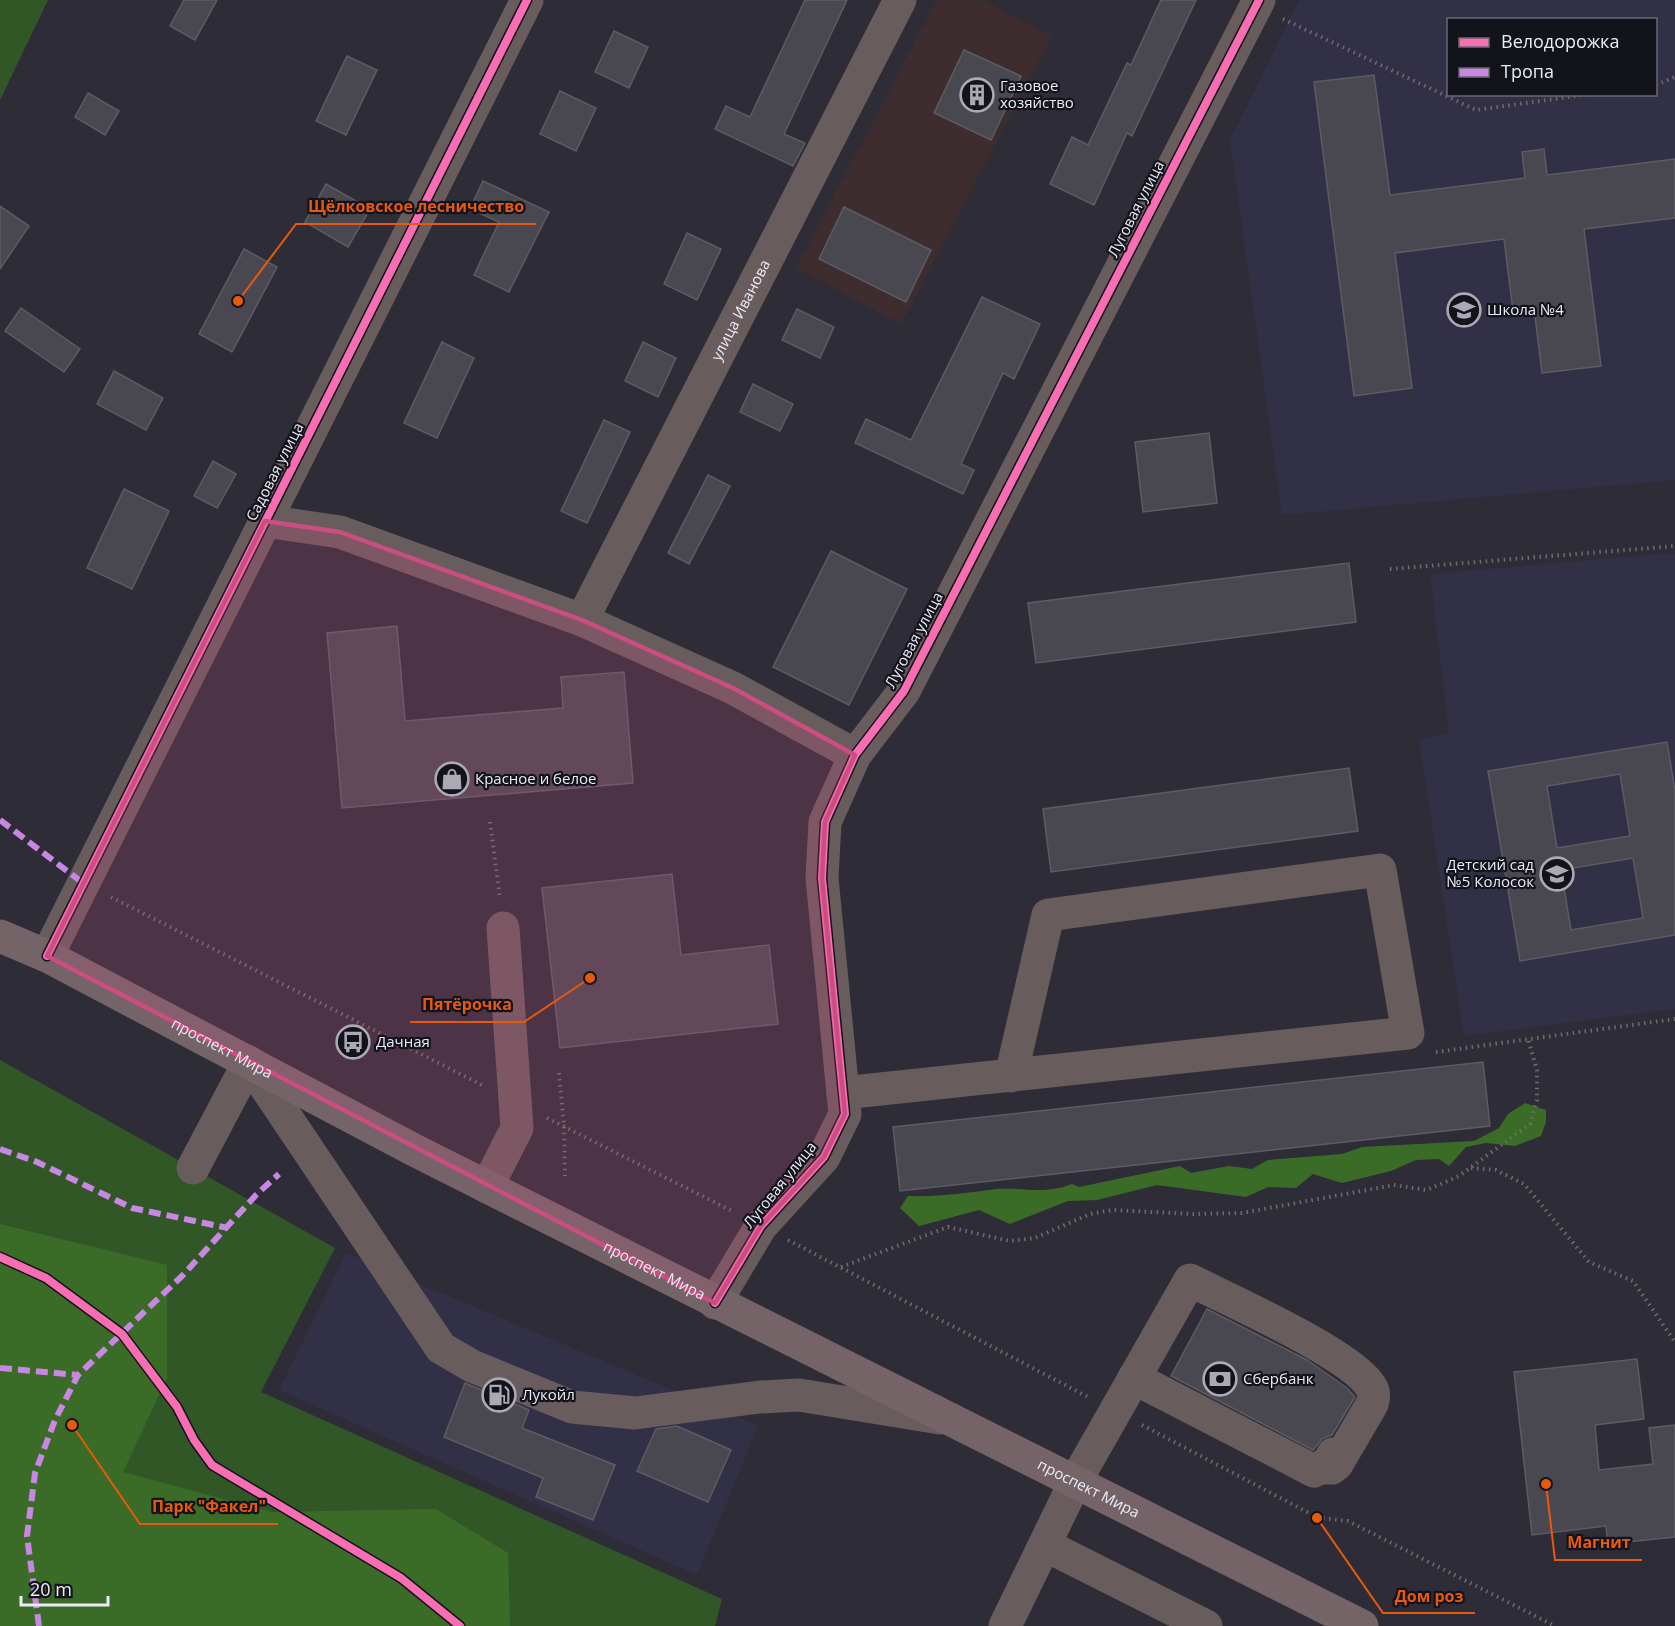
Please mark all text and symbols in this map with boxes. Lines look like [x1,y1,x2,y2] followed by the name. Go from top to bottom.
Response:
[1447,18,1657,96] legend
[1501,29,1619,53] text: Велодорожка
[1501,59,1554,83] text: Тропа
[1000,75,1074,112] place label: Газовое хозяйство
[959,77,995,113] building icon: Газовое хозяйство
[1102,157,1168,260] street label: Луговая улица
[296,190,536,224] callout: Щёлковское лесничество
[308,195,524,217] text: Щёлковское лесничество
[706,256,774,364] street label: улица Иванова
[1446,292,1482,328] school or university icon: Школа №4
[1487,299,1564,319] place label: Школа №4
[241,419,308,524] street label: Садовая улица
[879,588,947,691] street label: Луговая улица
[434,761,470,797] shop icon: Красное и белое
[475,768,597,788] place label: Красное и белое
[1446,854,1534,891] place label: Детский сад №5 Колосок
[1539,856,1575,892] school or university icon: Детский сад №5 Колосок
[410,988,524,1022] callout: Пятёрочка
[422,993,512,1015] text: Пятёрочка
[168,1013,277,1083] street label: проспект Мира
[335,1024,371,1060] bus stop icon: Дачная
[376,1031,430,1051] place label: Дачная
[738,1137,820,1232] street label: Луговая улица
[600,1236,709,1304] street label: проспект Мира
[1202,1361,1238,1397] bank icon: Сбербанк
[1243,1368,1314,1388] place label: Сбербанк
[481,1377,517,1413] fuel station icon: Лукойл
[522,1384,575,1404] place label: Лукойл
[1035,1454,1143,1522] street label: проспект Мира
[140,1490,278,1524] callout: Парк "Факел"
[152,1495,266,1517] text: Парк "Факел"
[1555,1526,1642,1560] callout: Магнит
[1567,1531,1631,1553] text: Магнит
[21,1569,108,1607] scale bar
[30,1577,72,1601] text: 20 m
[1383,1579,1475,1613] callout: Дом роз
[1395,1585,1463,1607] text: Дом роз

